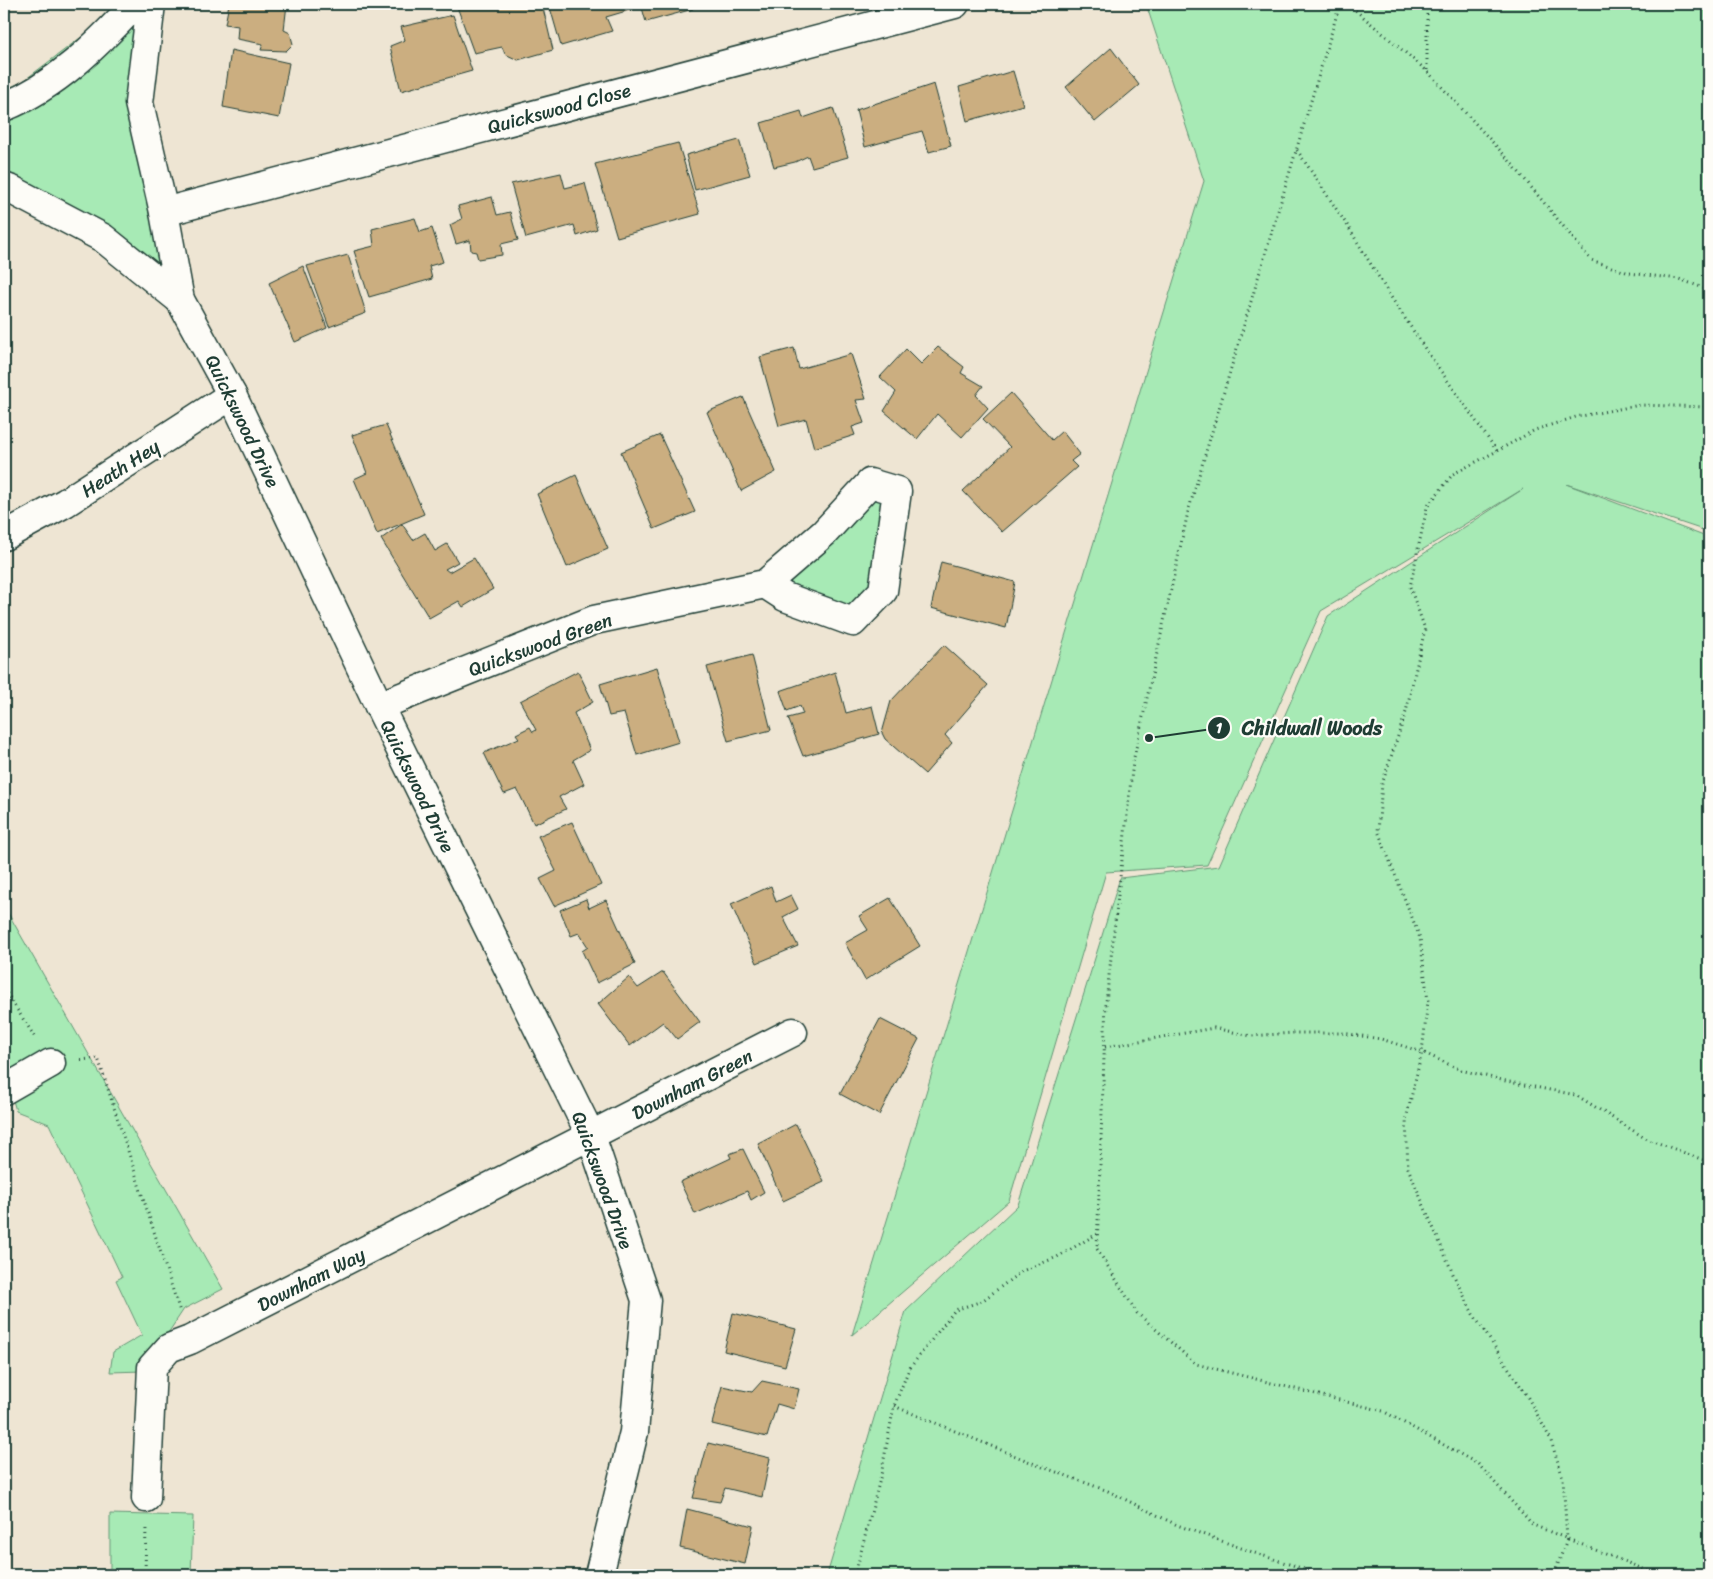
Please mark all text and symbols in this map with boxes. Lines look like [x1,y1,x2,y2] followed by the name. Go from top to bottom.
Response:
[484,74,634,143] street label: Quickswood Close
[196,349,289,493] street label: Quickswood Drive
[74,430,167,506] street label: Heath Hey
[464,603,617,686] street label: Quickswood Green
[1206,710,1392,745] callout: Childwall Woods
[1241,711,1383,746] text: Childwall Woods
[371,714,464,858] street label: Quickswood Drive
[1216,715,1223,741] text: 1
[626,1040,759,1129] street label: Downham Green
[562,1107,643,1254] street label: Quickswood Drive
[251,1238,371,1321] street label: Downham Way

